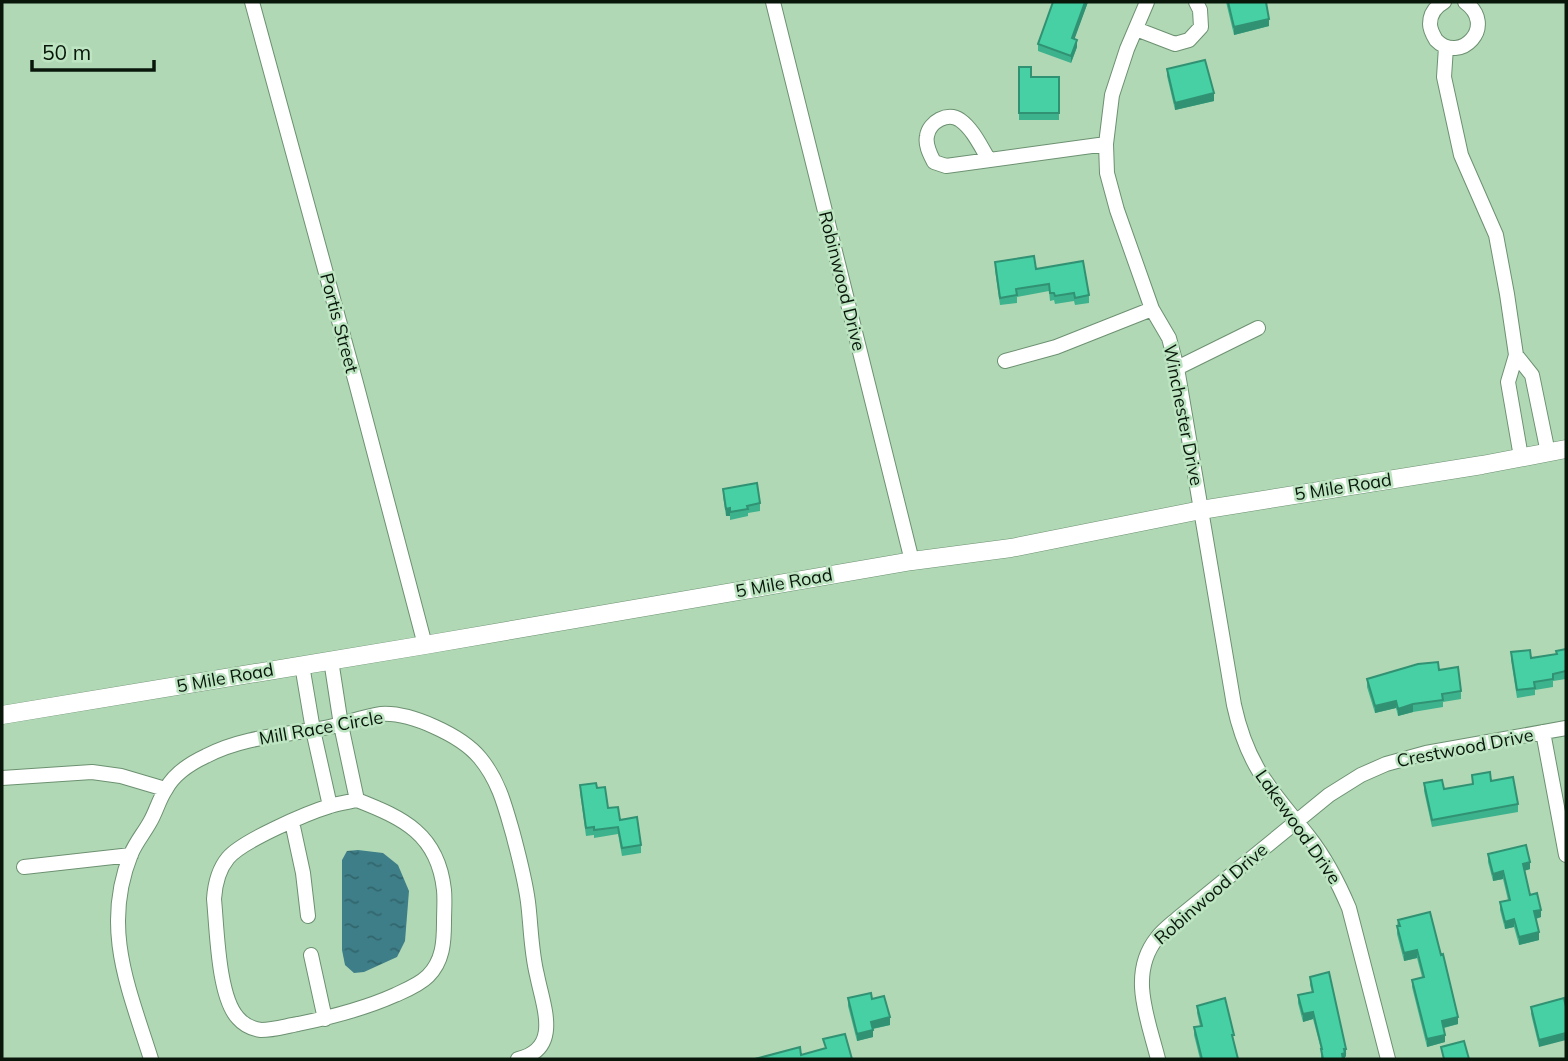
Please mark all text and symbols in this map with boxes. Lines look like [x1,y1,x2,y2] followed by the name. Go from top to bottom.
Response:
[32,28,154,72] scale bar
[42,39,91,65] text: 50 m
[814,209,871,353] street label: Robinwood Drive
[315,270,364,375] street label: Portis Street
[1158,342,1208,488] street label: Winchester Drive
[1293,467,1393,506] street label: 5 Mile Road
[734,563,834,602] street label: 5 Mile Road
[175,658,275,697] street label: 5 Mile Road
[257,705,385,750] street label: Mill Race Circle
[1395,723,1535,772] street label: Crestwood Drive
[1250,765,1346,888] street label: Lakewood Drive
[1149,838,1272,949] street label: Robinwood Drive

